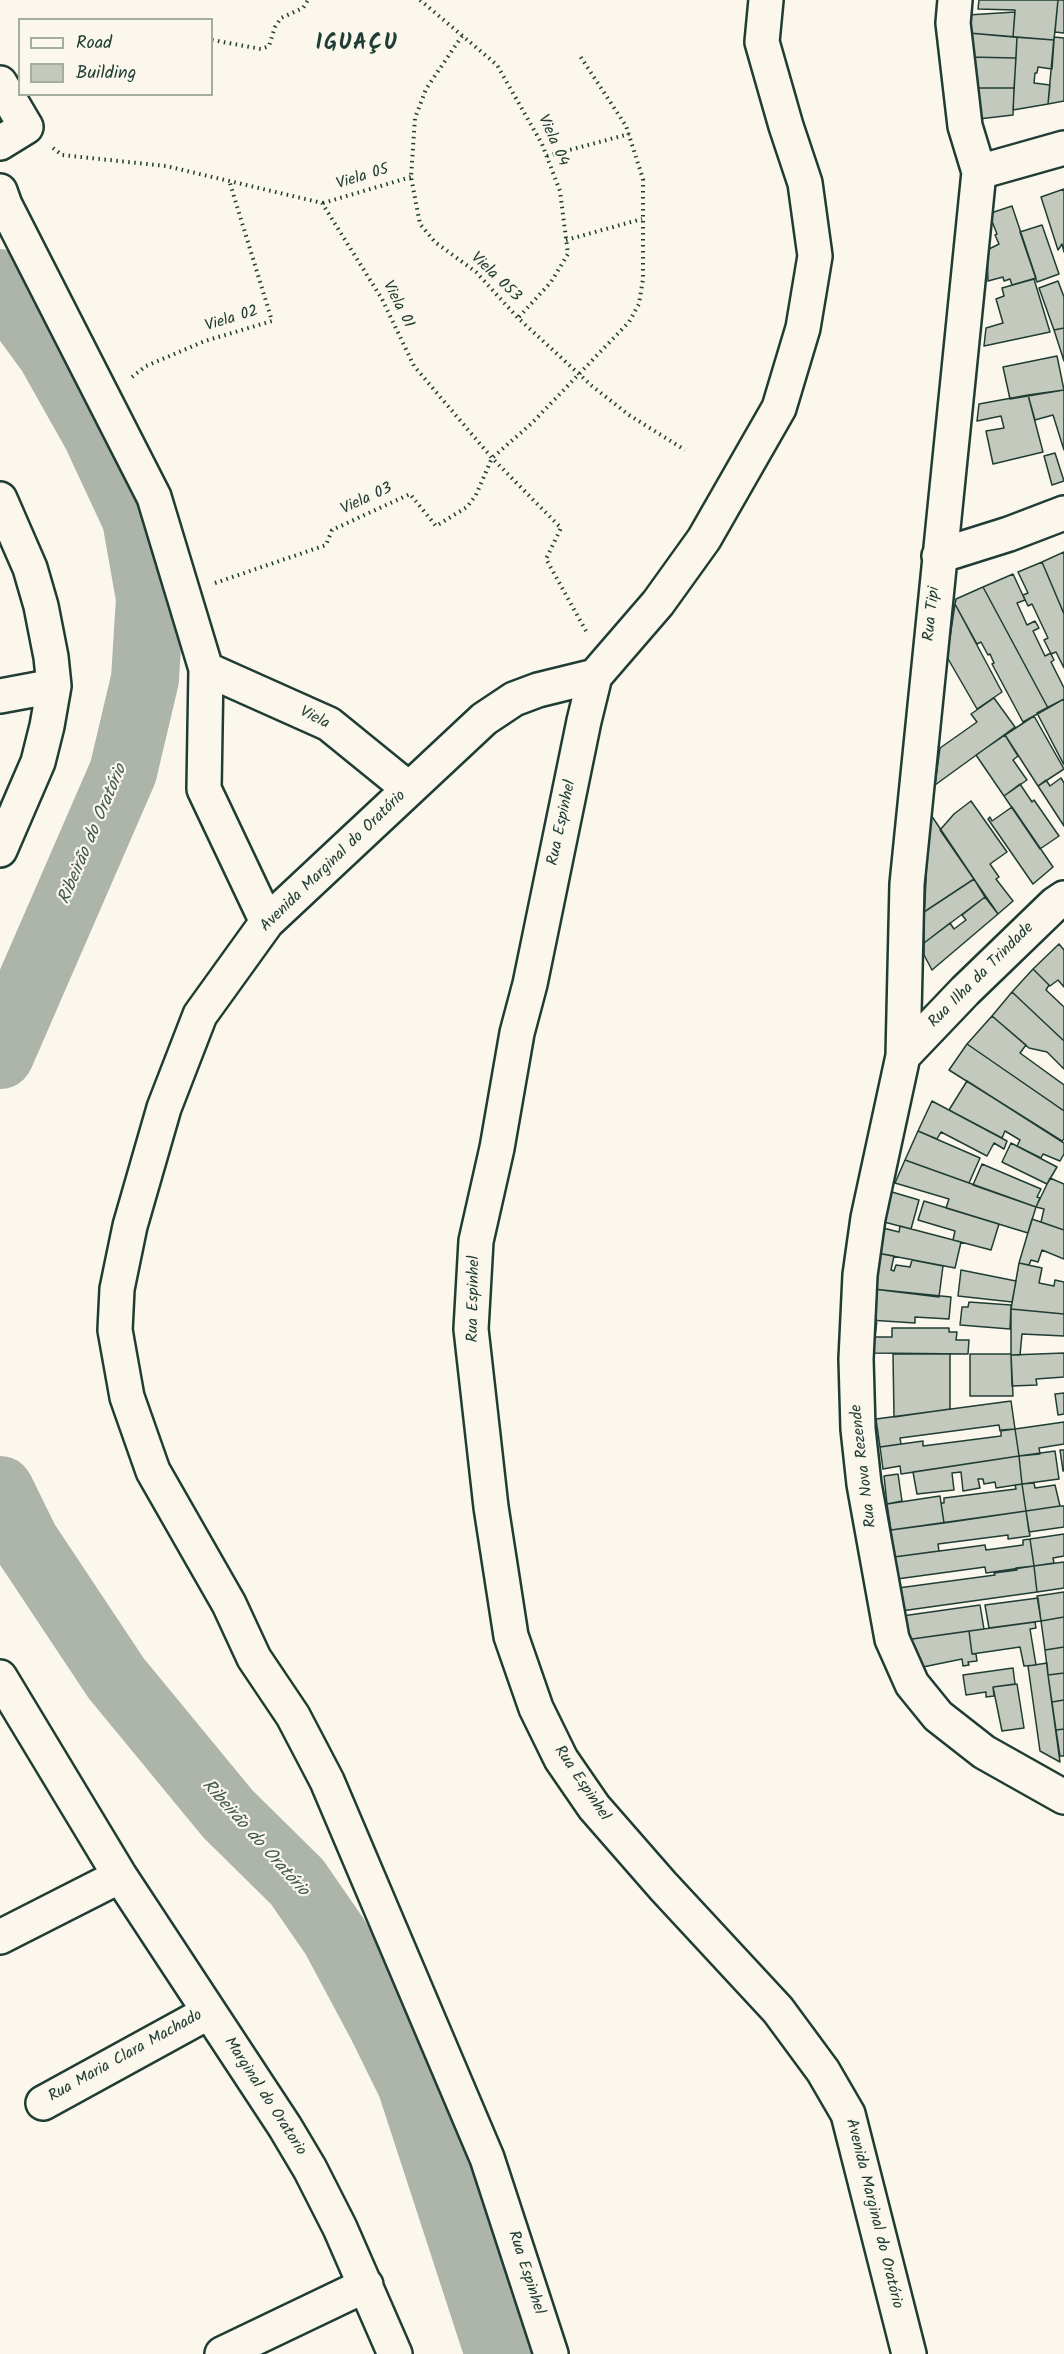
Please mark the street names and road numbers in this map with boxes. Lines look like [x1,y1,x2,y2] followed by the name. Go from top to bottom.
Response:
[532,112,572,170] street label: Viela 04
[334,161,392,195] street label: Viela 05
[466,249,524,307] street label: Viela 053
[377,278,417,332] street label: Viela 01
[203,303,261,337] street label: Viela 02
[338,480,396,520] street label: Viela 03
[921,586,945,642] street label: Rua Tipi
[296,703,332,735] street label: Viela
[545,779,581,867] street label: Rua Espinhel
[257,787,411,937] street label: Avenida Marginal do Oratório
[925,919,1039,1033] street label: Rua Ilha da Trindade
[465,1255,485,1343] street label: Rua Espinhel
[848,1403,882,1529] street label: Rua Nova Rezende
[549,1743,613,1825] street label: Rua Espinhel
[46,2007,206,2107] street label: Rua Maria Clara Machado
[219,2034,309,2160] street label: Marginal do Oratorio
[840,2117,906,2311] street label: Avenida Marginal do Oratório
[502,2229,548,2317] street label: Rua Espinhel

